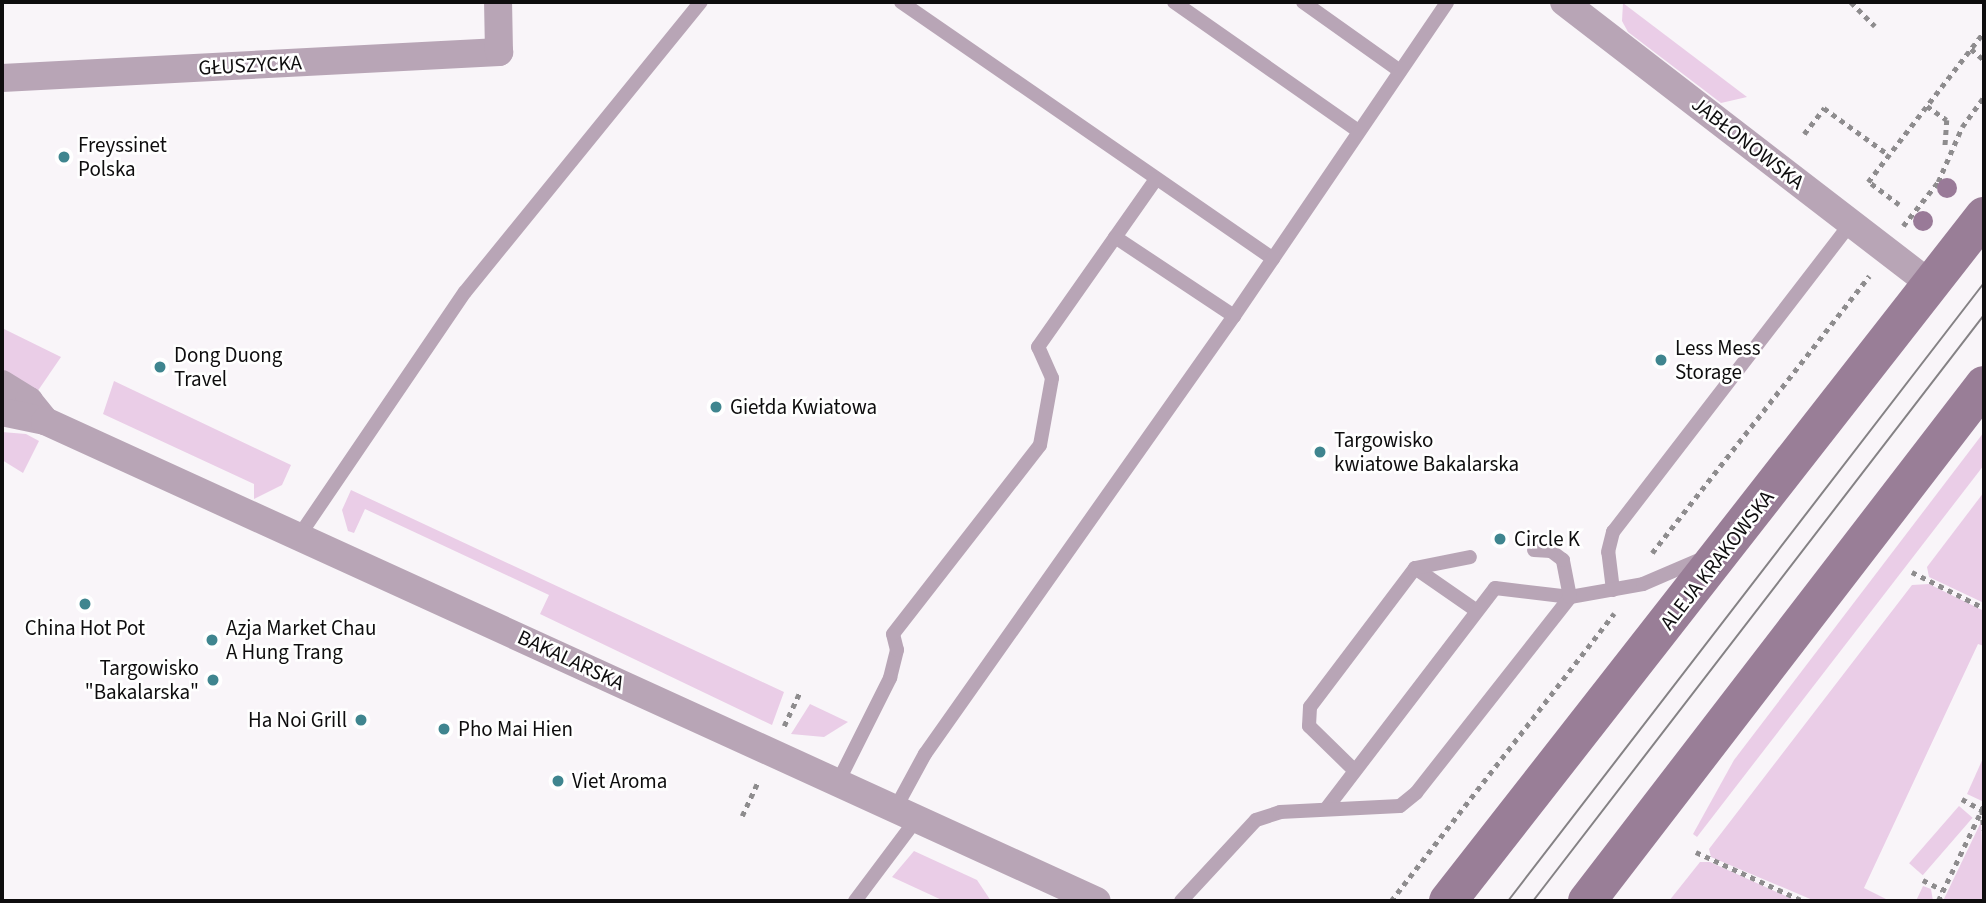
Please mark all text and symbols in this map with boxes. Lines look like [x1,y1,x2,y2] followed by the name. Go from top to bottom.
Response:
[198,50,302,80] street label: GŁUSZYCKA
[1687,91,1809,195] street label: JABŁONOWSKA
[78,132,167,182] place label: Freyssinet Polska
[56,149,72,165] marker: Freyssinet Polska
[1675,335,1760,385] place label: Less Mess Storage
[174,342,282,392] place label: Dong Duong Travel
[1653,352,1669,368] marker: Less Mess Storage
[152,359,168,375] marker: Dong Duong Travel
[730,394,877,420] place label: Giełda Kwiatowa
[708,399,724,415] marker: Giełda Kwiatowa
[1334,427,1519,477] place label: Targowisko kwiatowe Bakalarska
[1312,444,1328,460] marker: Targowisko kwiatowe Bakalarska
[1655,485,1779,635] street label: ALEJA KRAKOWSKA
[1514,526,1580,552] place label: Circle K
[1492,531,1508,547] marker: Circle K
[77,596,93,612] marker: China Hot Pot
[25,615,145,641] place label: China Hot Pot
[226,615,376,665] place label: Azja Market Chau A Hung Trang
[514,624,628,696] street label: BAKALARSKA
[204,632,220,648] marker: Azja Market Chau A Hung Trang
[85,655,199,705] place label: Targowisko "Bakalarska"
[205,672,221,688] marker: Targowisko "Bakalarska"
[248,707,347,733] place label: Ha Noi Grill
[353,712,369,728] marker: Ha Noi Grill
[458,716,573,742] place label: Pho Mai Hien
[436,721,452,737] marker: Pho Mai Hien
[572,768,667,794] place label: Viet Aroma
[550,773,566,789] marker: Viet Aroma

